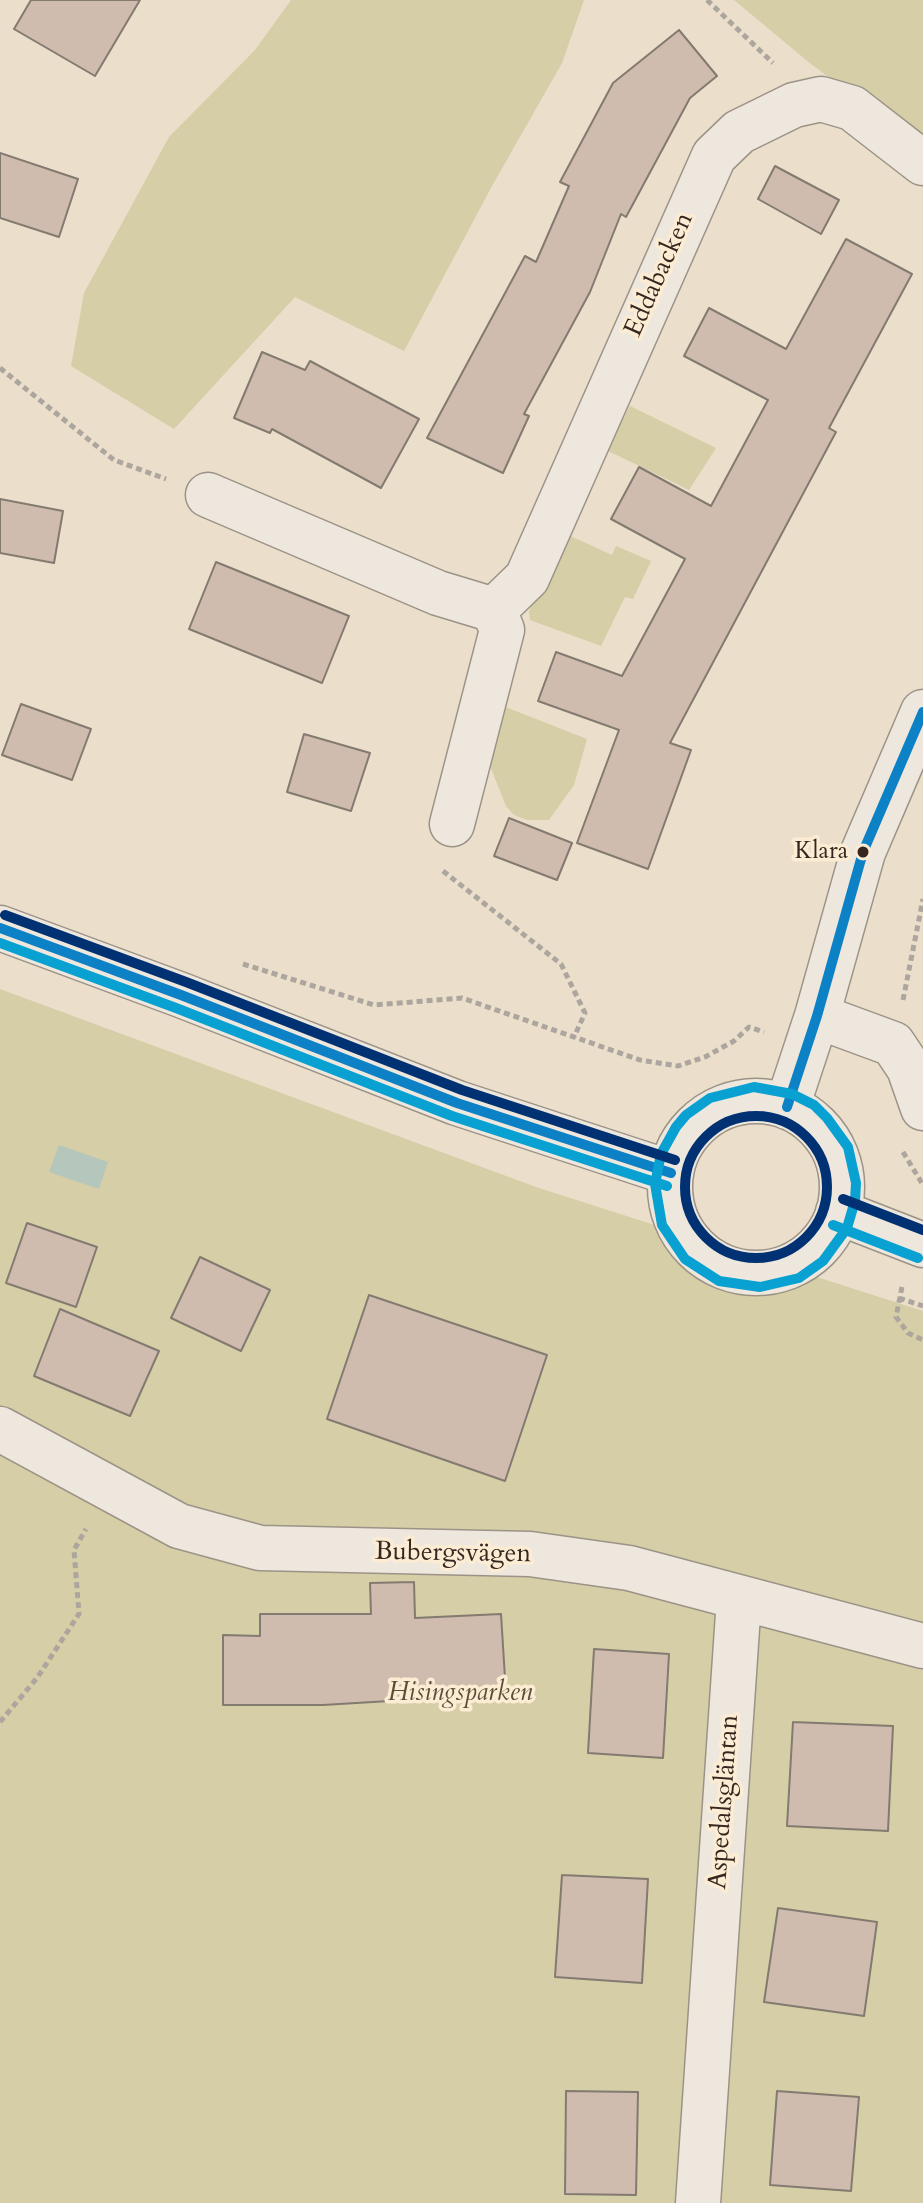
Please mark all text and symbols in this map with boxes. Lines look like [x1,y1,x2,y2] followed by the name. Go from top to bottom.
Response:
[619,208,701,342] street label: Eddabacken
[795,838,848,866] place label: Klara
[855,844,871,860] marker: Klara
[375,1537,531,1571] street label: Bubergsvägen
[388,1678,532,1710] park label: Hisingsparken
[703,1714,747,1890] street label: Aspedalsgläntan

